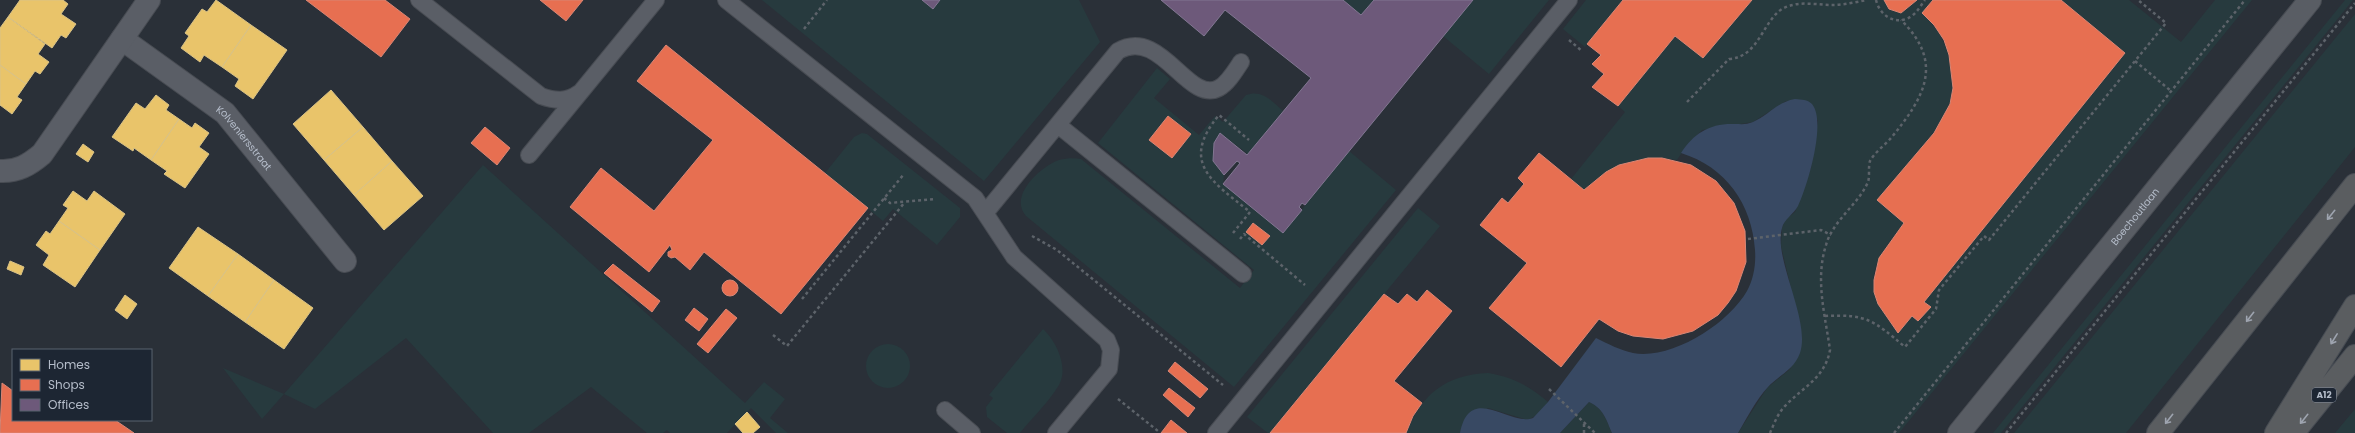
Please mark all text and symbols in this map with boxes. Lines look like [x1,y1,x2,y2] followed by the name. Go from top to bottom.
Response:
[213,102,276,174] street label: Kolveniersstraat
[2107,185,2163,249] street label: Boechoutlaan
[2326,210,2335,221] one-way arrow
[2245,312,2254,322] one-way arrow
[2330,333,2338,345] one-way arrow
[12,349,152,421] legend
[48,356,90,373] text: Homes
[48,376,85,393] text: Shops
[2312,388,2336,402] road number: A12
[48,396,89,413] text: Offices
[2165,413,2173,424] one-way arrow
[2300,414,2309,424] one-way arrow

